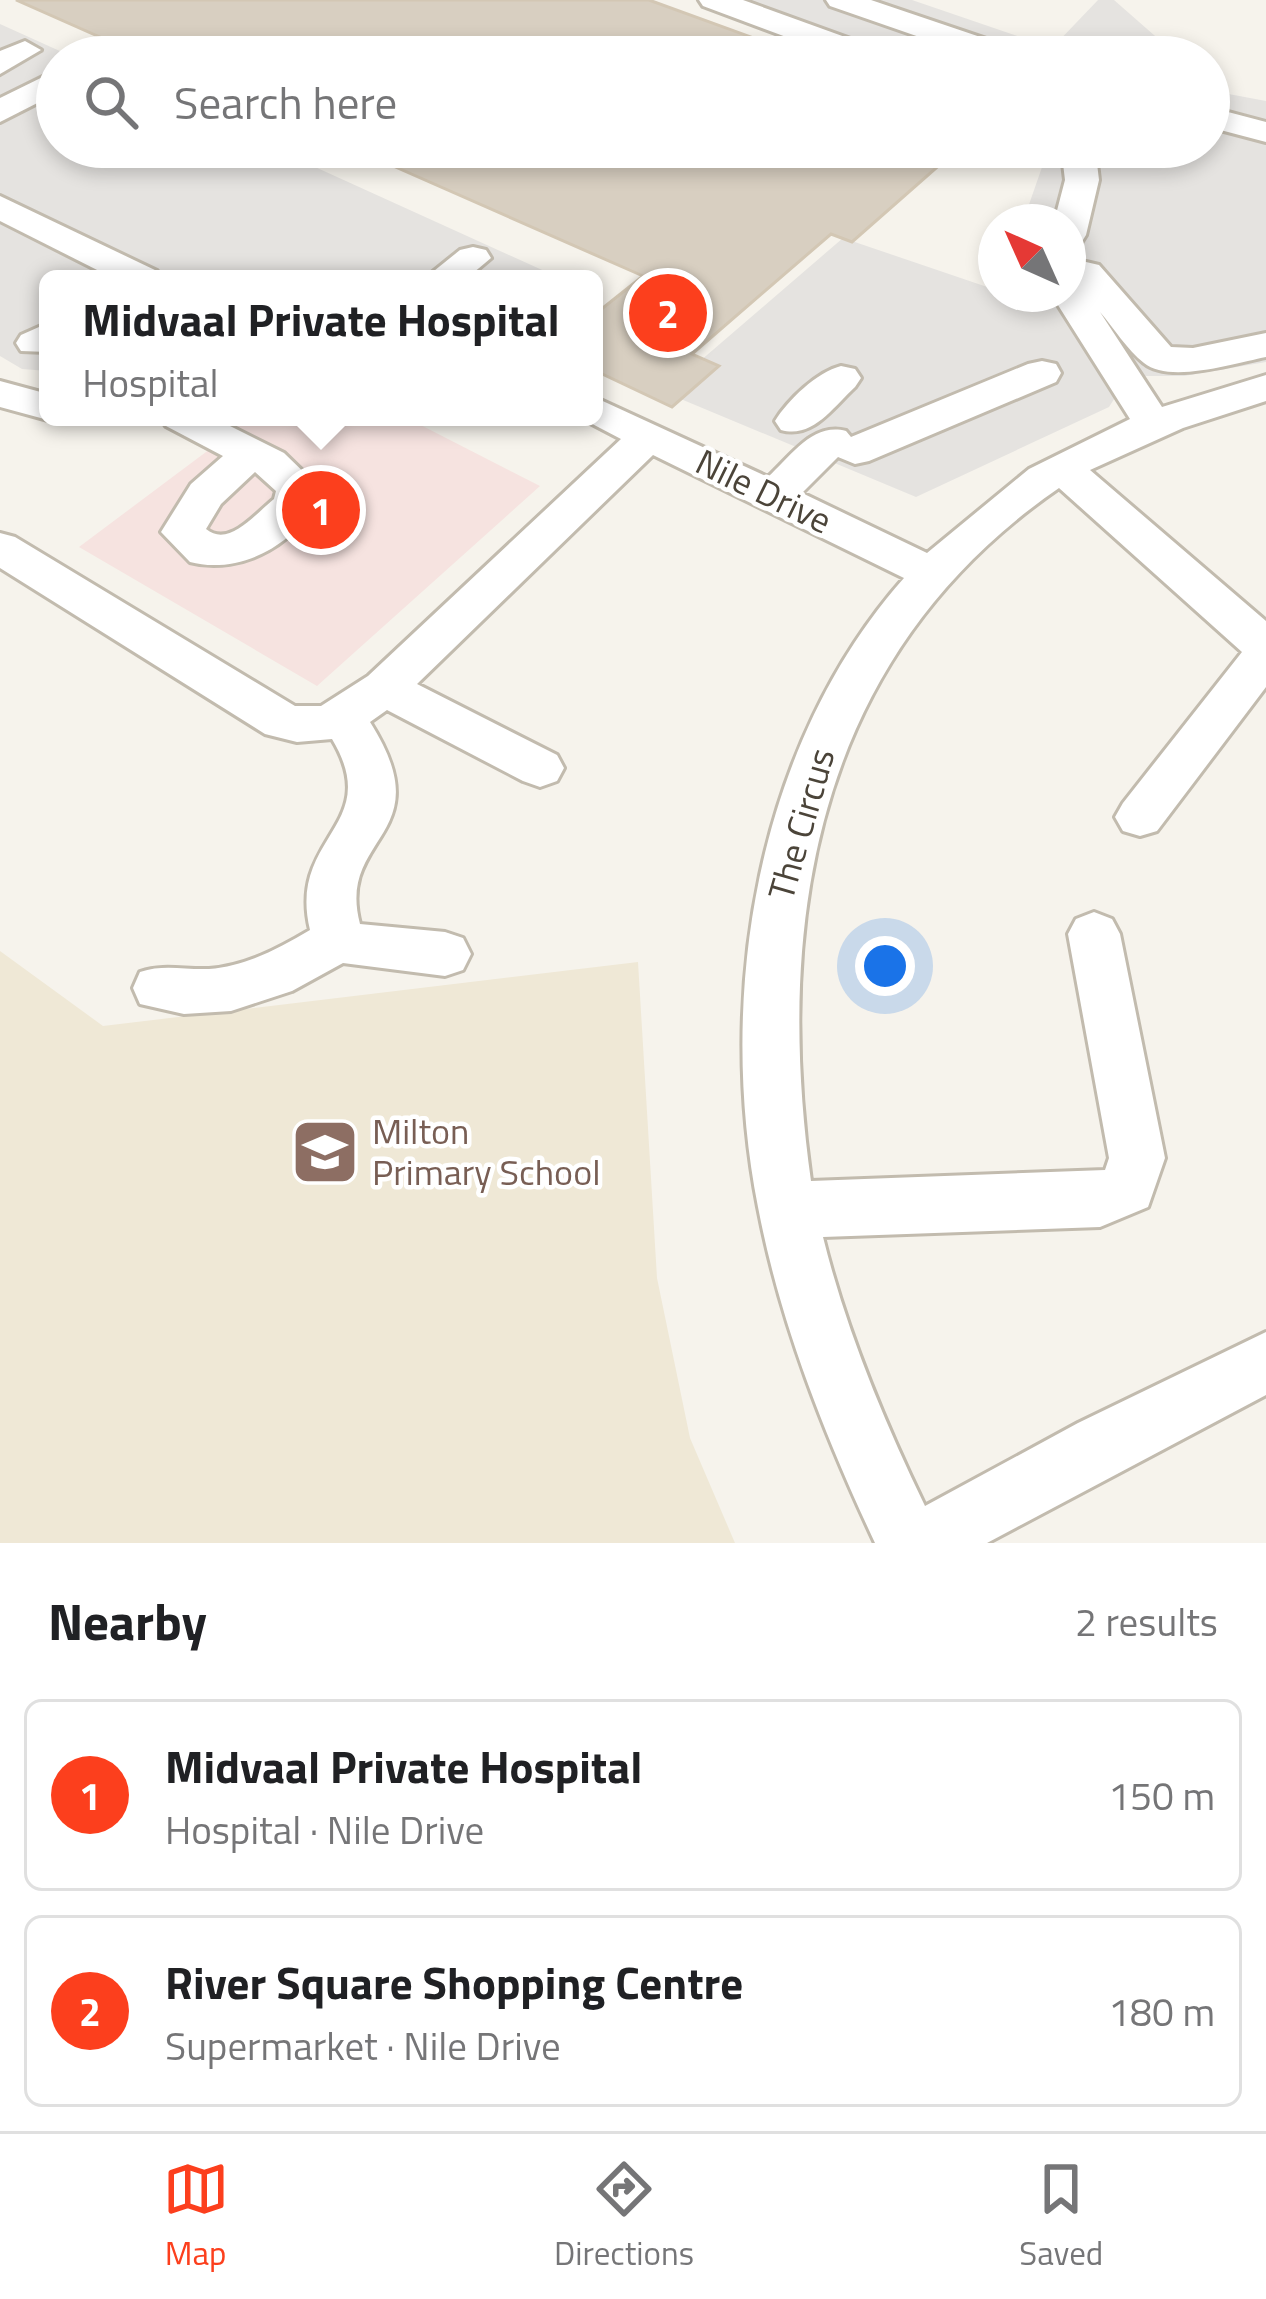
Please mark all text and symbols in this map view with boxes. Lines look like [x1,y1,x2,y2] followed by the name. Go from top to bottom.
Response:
[36,36,1230,168] search box
[174,68,397,136] text: Search here
[78,69,144,135] icon: search
[978,204,1086,312] north arrow
[629,268,707,358] pin: 2
[39,270,603,426] popup
[82,285,560,353] text: Midvaal Private Hospital
[82,353,219,412] text: Hospital
[687,434,842,547] street label: Nile Drive
[282,465,360,555] pin: 1
[753,742,848,906] street label: The Circus
[855,936,915,996] your location
[372,1103,600,1199] place label: Milton Primary School
[290,1117,360,1187] school or university icon: Milton Primary School
[48,1582,207,1660] text: Nearby
[1075,1592,1218,1651] text: 2 results
[165,1732,642,1800] text: Midvaal Private Hospital
[79,1766,101,1825] text: 1
[1108,1766,1215,1825] text: 150 m
[165,1800,484,1859] text: Hospital · Nile Drive
[165,1948,743,2016] text: River Square Shopping Centre
[79,1982,101,2041] text: 2
[1108,1982,1215,2041] text: 180 m
[165,2016,561,2075] text: Supermarket · Nile Drive
[163,2156,229,2278] tab: Map
[554,2156,694,2278] tab: Directions
[1019,2156,1103,2278] tab: Saved

